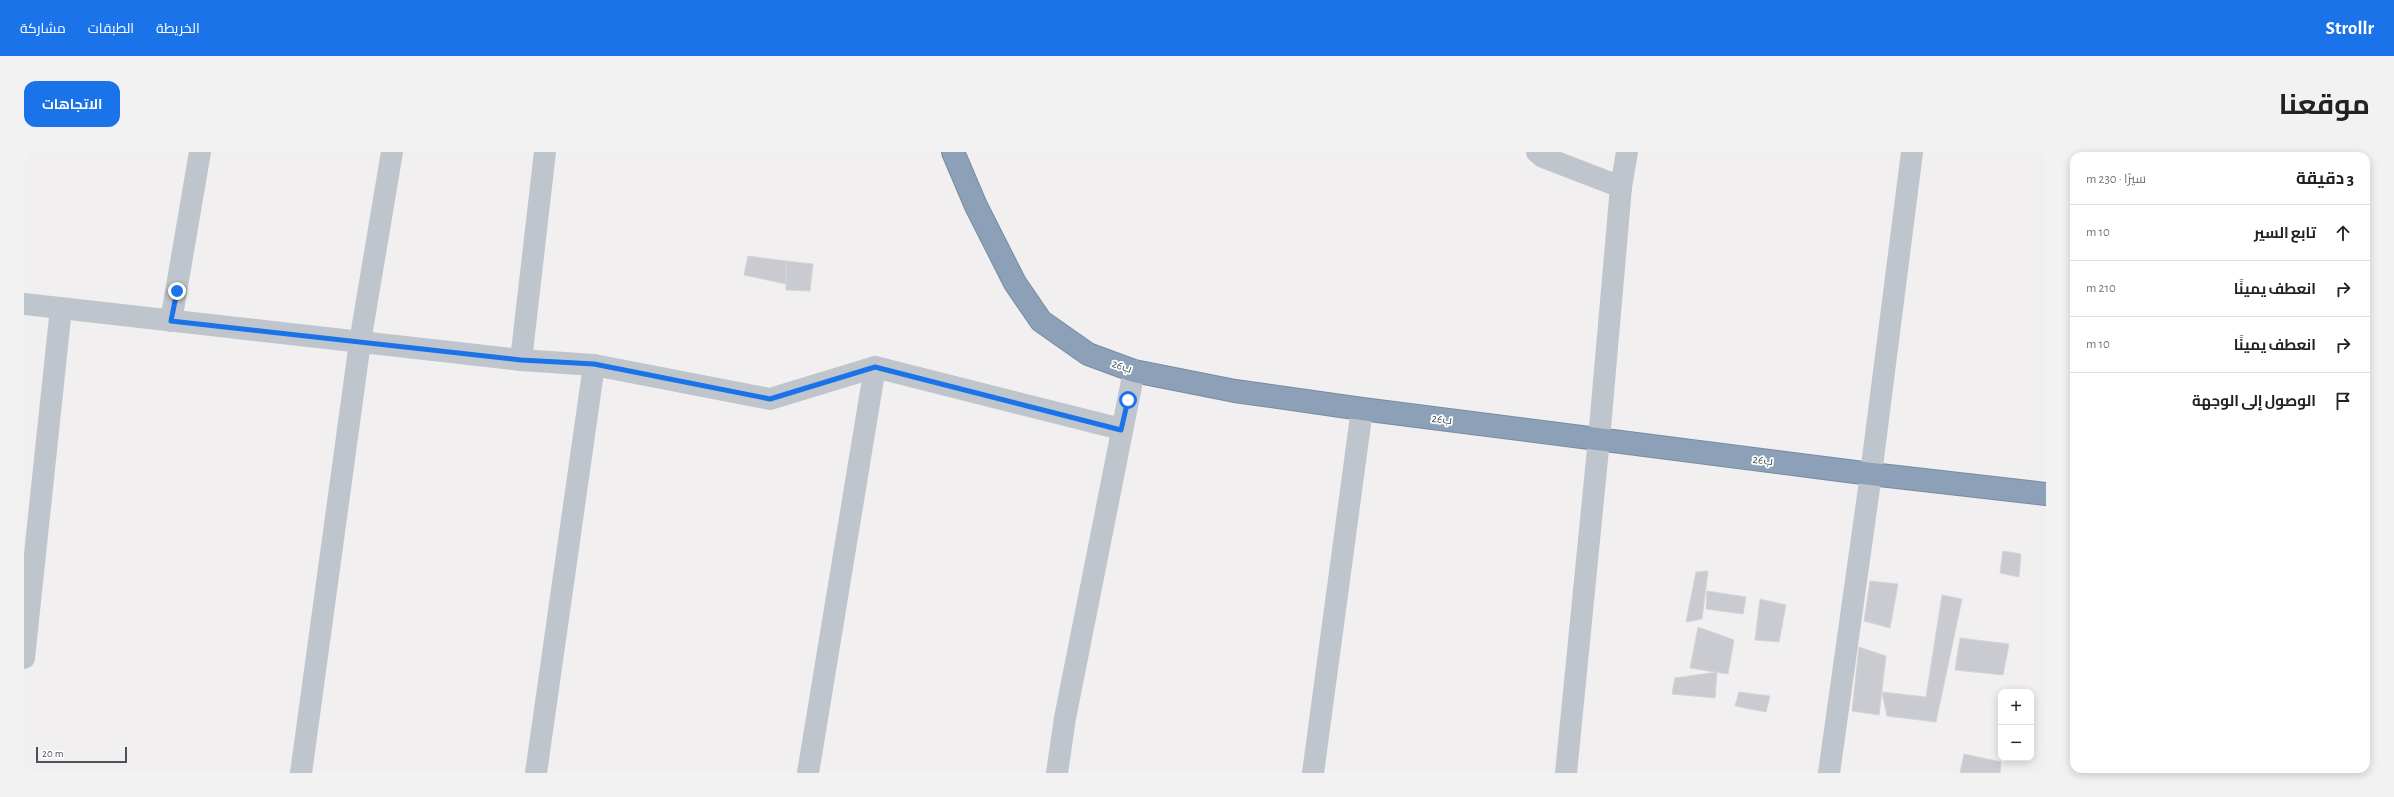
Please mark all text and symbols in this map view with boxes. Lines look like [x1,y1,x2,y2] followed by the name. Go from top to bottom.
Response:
[2326,19,2374,38] text: Strollr
[20,22,66,36] text: مشاركة
[88,22,134,36] text: الطبقات
[156,22,200,36] text: الخريطة
[24,81,120,127] button: الاتجاهات
[2279,92,2370,120] text: موقعنا
[2296,170,2354,187] text: 3 دقيقة
[2086,173,2146,186] text: سيرًا · 230 m
[2332,222,2354,244] icon: ahead
[2086,226,2110,239] text: 10 m
[2254,226,2316,241] text: تابع السير
[2332,278,2354,300] icon: right
[168,282,186,300] route end
[2086,282,2116,295] text: 210 m
[2234,282,2316,297] text: انعطف يمينًا
[2332,334,2354,356] icon: right
[2086,338,2110,351] text: 10 m
[2234,338,2316,353] text: انعطف يمينًا
[1110,357,1134,376] street label: 26ب
[2332,390,2354,412] icon: arrive
[1119,391,1137,409] route start
[2192,394,2316,409] text: الوصول إلى الوجهة
[1431,412,1453,427] street label: 26ب
[1752,453,1774,468] street label: 26ب
[1998,689,2034,761] map controls
[1998,689,2034,725] button: +
[1998,725,2034,761] button: −
[36,745,127,764] scale bar
[42,748,63,759] text: 20 m

